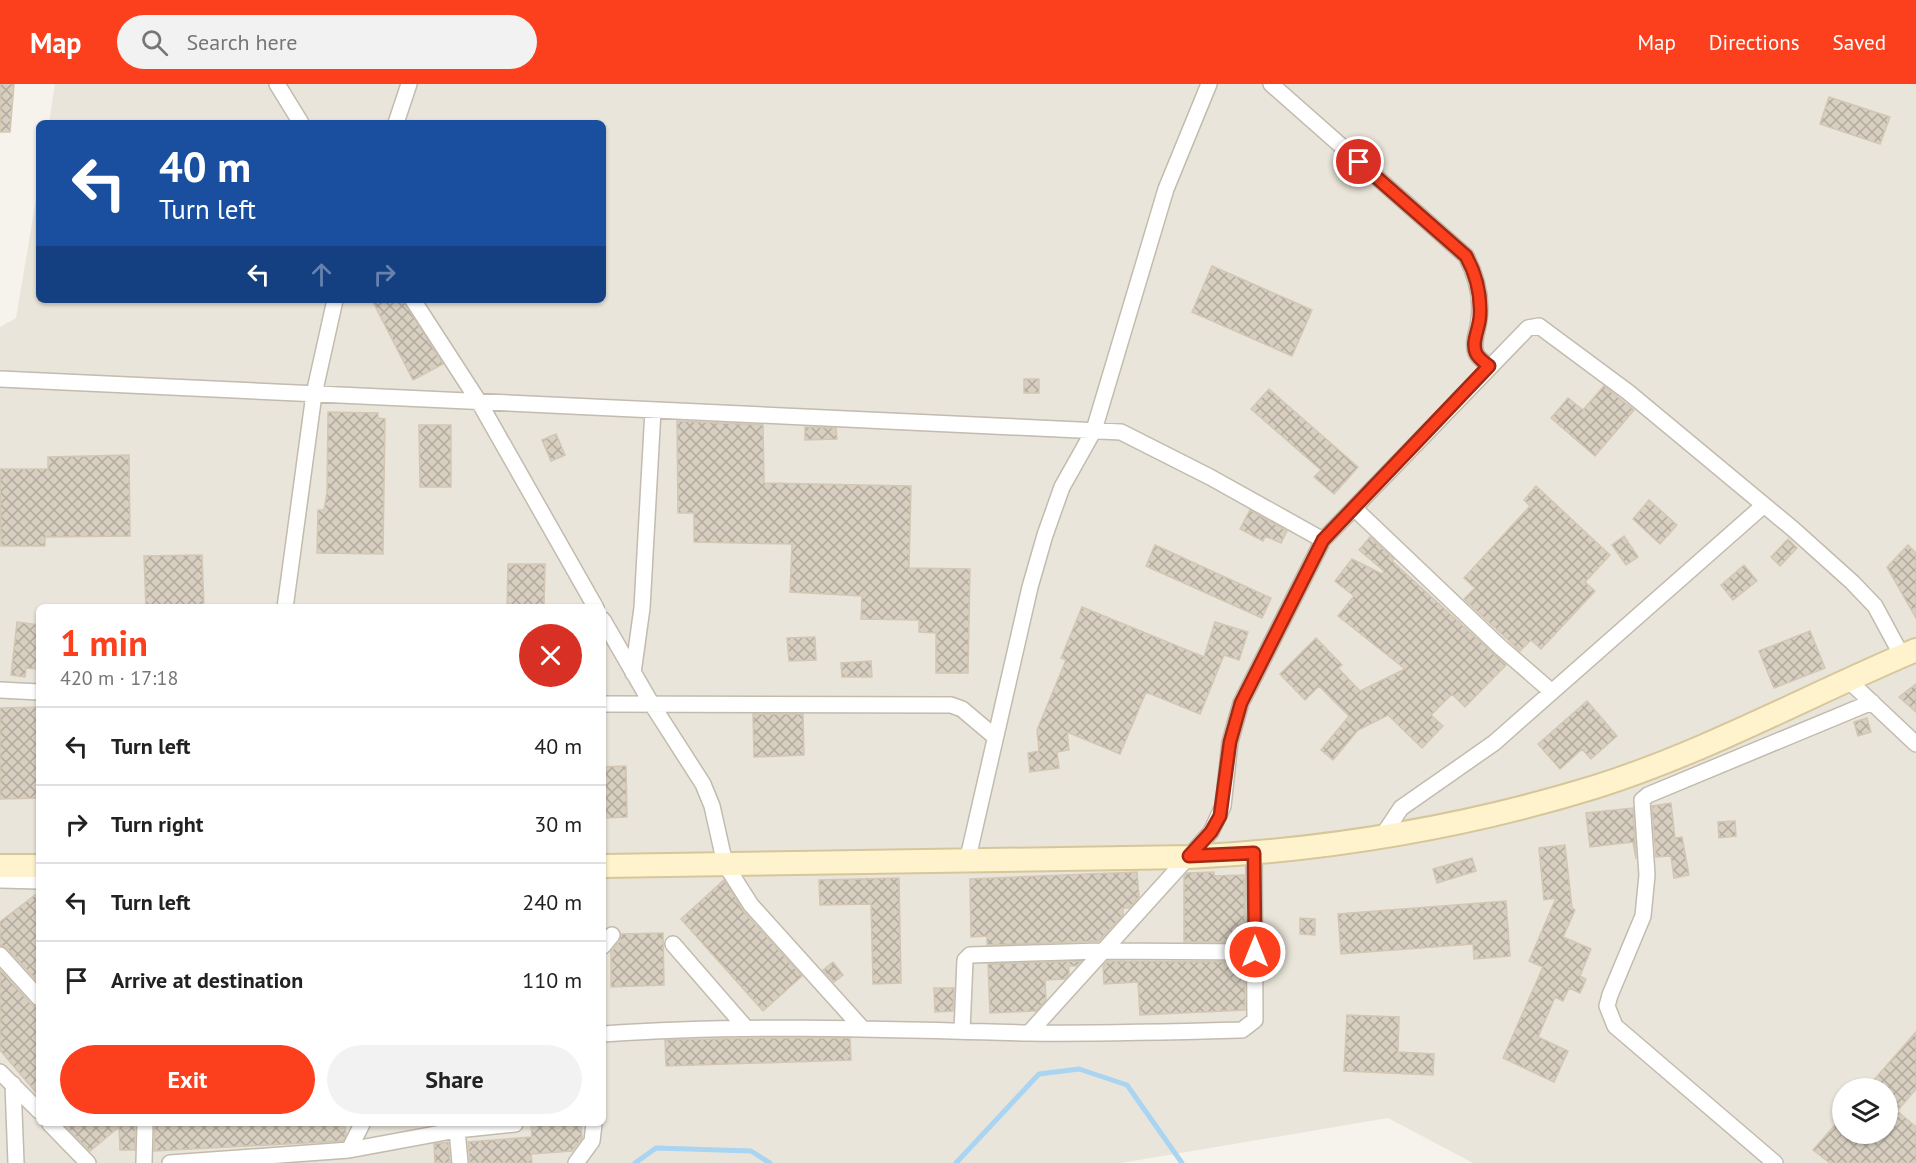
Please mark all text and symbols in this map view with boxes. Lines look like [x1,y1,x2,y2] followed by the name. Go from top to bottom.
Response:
[117,15,537,69] search box
[30,24,81,61] text: Map
[138,26,171,59] icon: search
[186,28,297,56] text: Search here
[1637,29,1676,56] text: Map
[1709,29,1800,56] text: Directions
[1833,29,1886,56] text: Saved
[1333,136,1384,187] pin
[159,139,251,194] text: 40 m
[60,144,138,222] icon: left
[1342,145,1375,178] icon: arrive
[159,192,256,226] text: Turn left
[242,258,275,291] icon: left
[305,258,338,291] icon: ahead
[368,258,401,291] icon: right
[60,619,148,666] text: 1 min
[519,624,582,687] button: close
[60,665,178,691] text: 420 m · 17:18
[60,730,93,763] icon: left
[111,732,191,760] text: Turn left
[534,732,582,760] text: 40 m
[60,808,93,841] icon: right
[111,810,203,838] text: Turn right
[534,810,582,838] text: 30 m
[60,886,93,919] icon: left
[111,888,191,916] text: Turn left
[522,888,582,916] text: 240 m
[1223,920,1287,984] position arrow
[60,964,93,997] icon: arrive
[111,966,303,994] text: Arrive at destination
[522,966,582,994] text: 110 m
[60,1045,315,1114] button: Exit
[327,1045,582,1114] button: Share
[1832,1078,1898,1144] map controls
[1832,1078,1898,1144] button: layers

